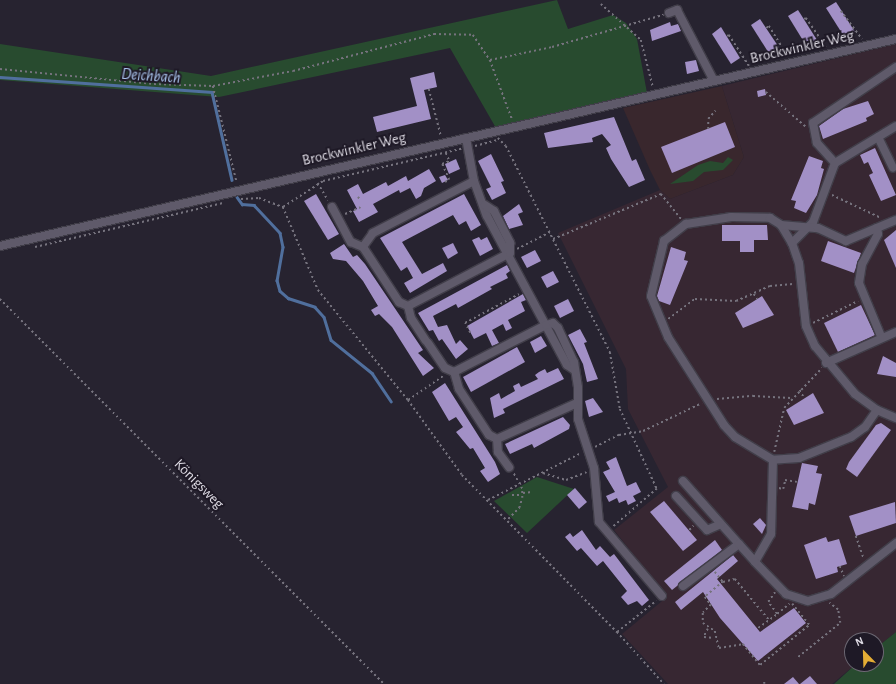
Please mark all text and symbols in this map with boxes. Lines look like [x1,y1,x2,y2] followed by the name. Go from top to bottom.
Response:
[748,26,856,68] street label: Brockwinkler Weg
[121,64,181,88] water label: Deichbach
[300,128,408,170] street label: Brockwinkler Weg
[170,455,228,513] street label: Königsweg
[844,632,884,672] north arrow
[854,635,865,648] text: N

